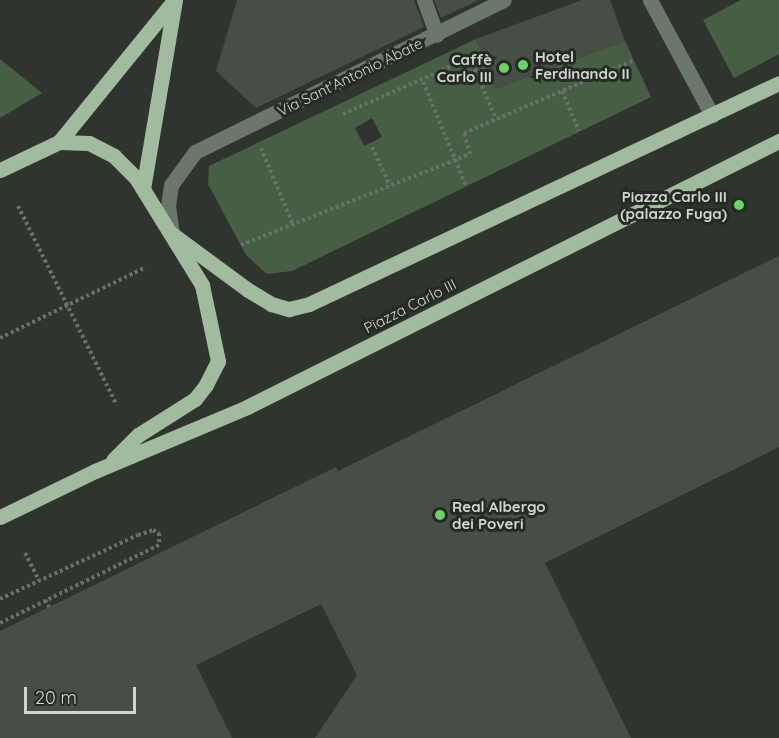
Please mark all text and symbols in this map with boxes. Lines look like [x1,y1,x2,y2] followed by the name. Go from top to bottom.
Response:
[274,34,426,120] street label: Via Sant'Antonio Abate
[535,47,630,82] place label: Hotel Ferdinando II
[437,50,492,85] place label: Caffè Carlo III
[516,58,530,72] marker: Hotel Ferdinando II
[497,61,511,75] marker: Caffè Carlo III
[620,187,727,222] place label: Piazza Carlo III (palazzo Fuga)
[732,198,746,212] marker: Piazza Carlo III (palazzo Fuga)
[361,275,459,337] street label: Piazza Carlo III
[452,497,546,532] place label: Real Albergo dei Poveri
[433,508,447,522] marker: Real Albergo dei Poveri
[27,675,140,713] scale bar
[35,686,77,709] text: 20 m

